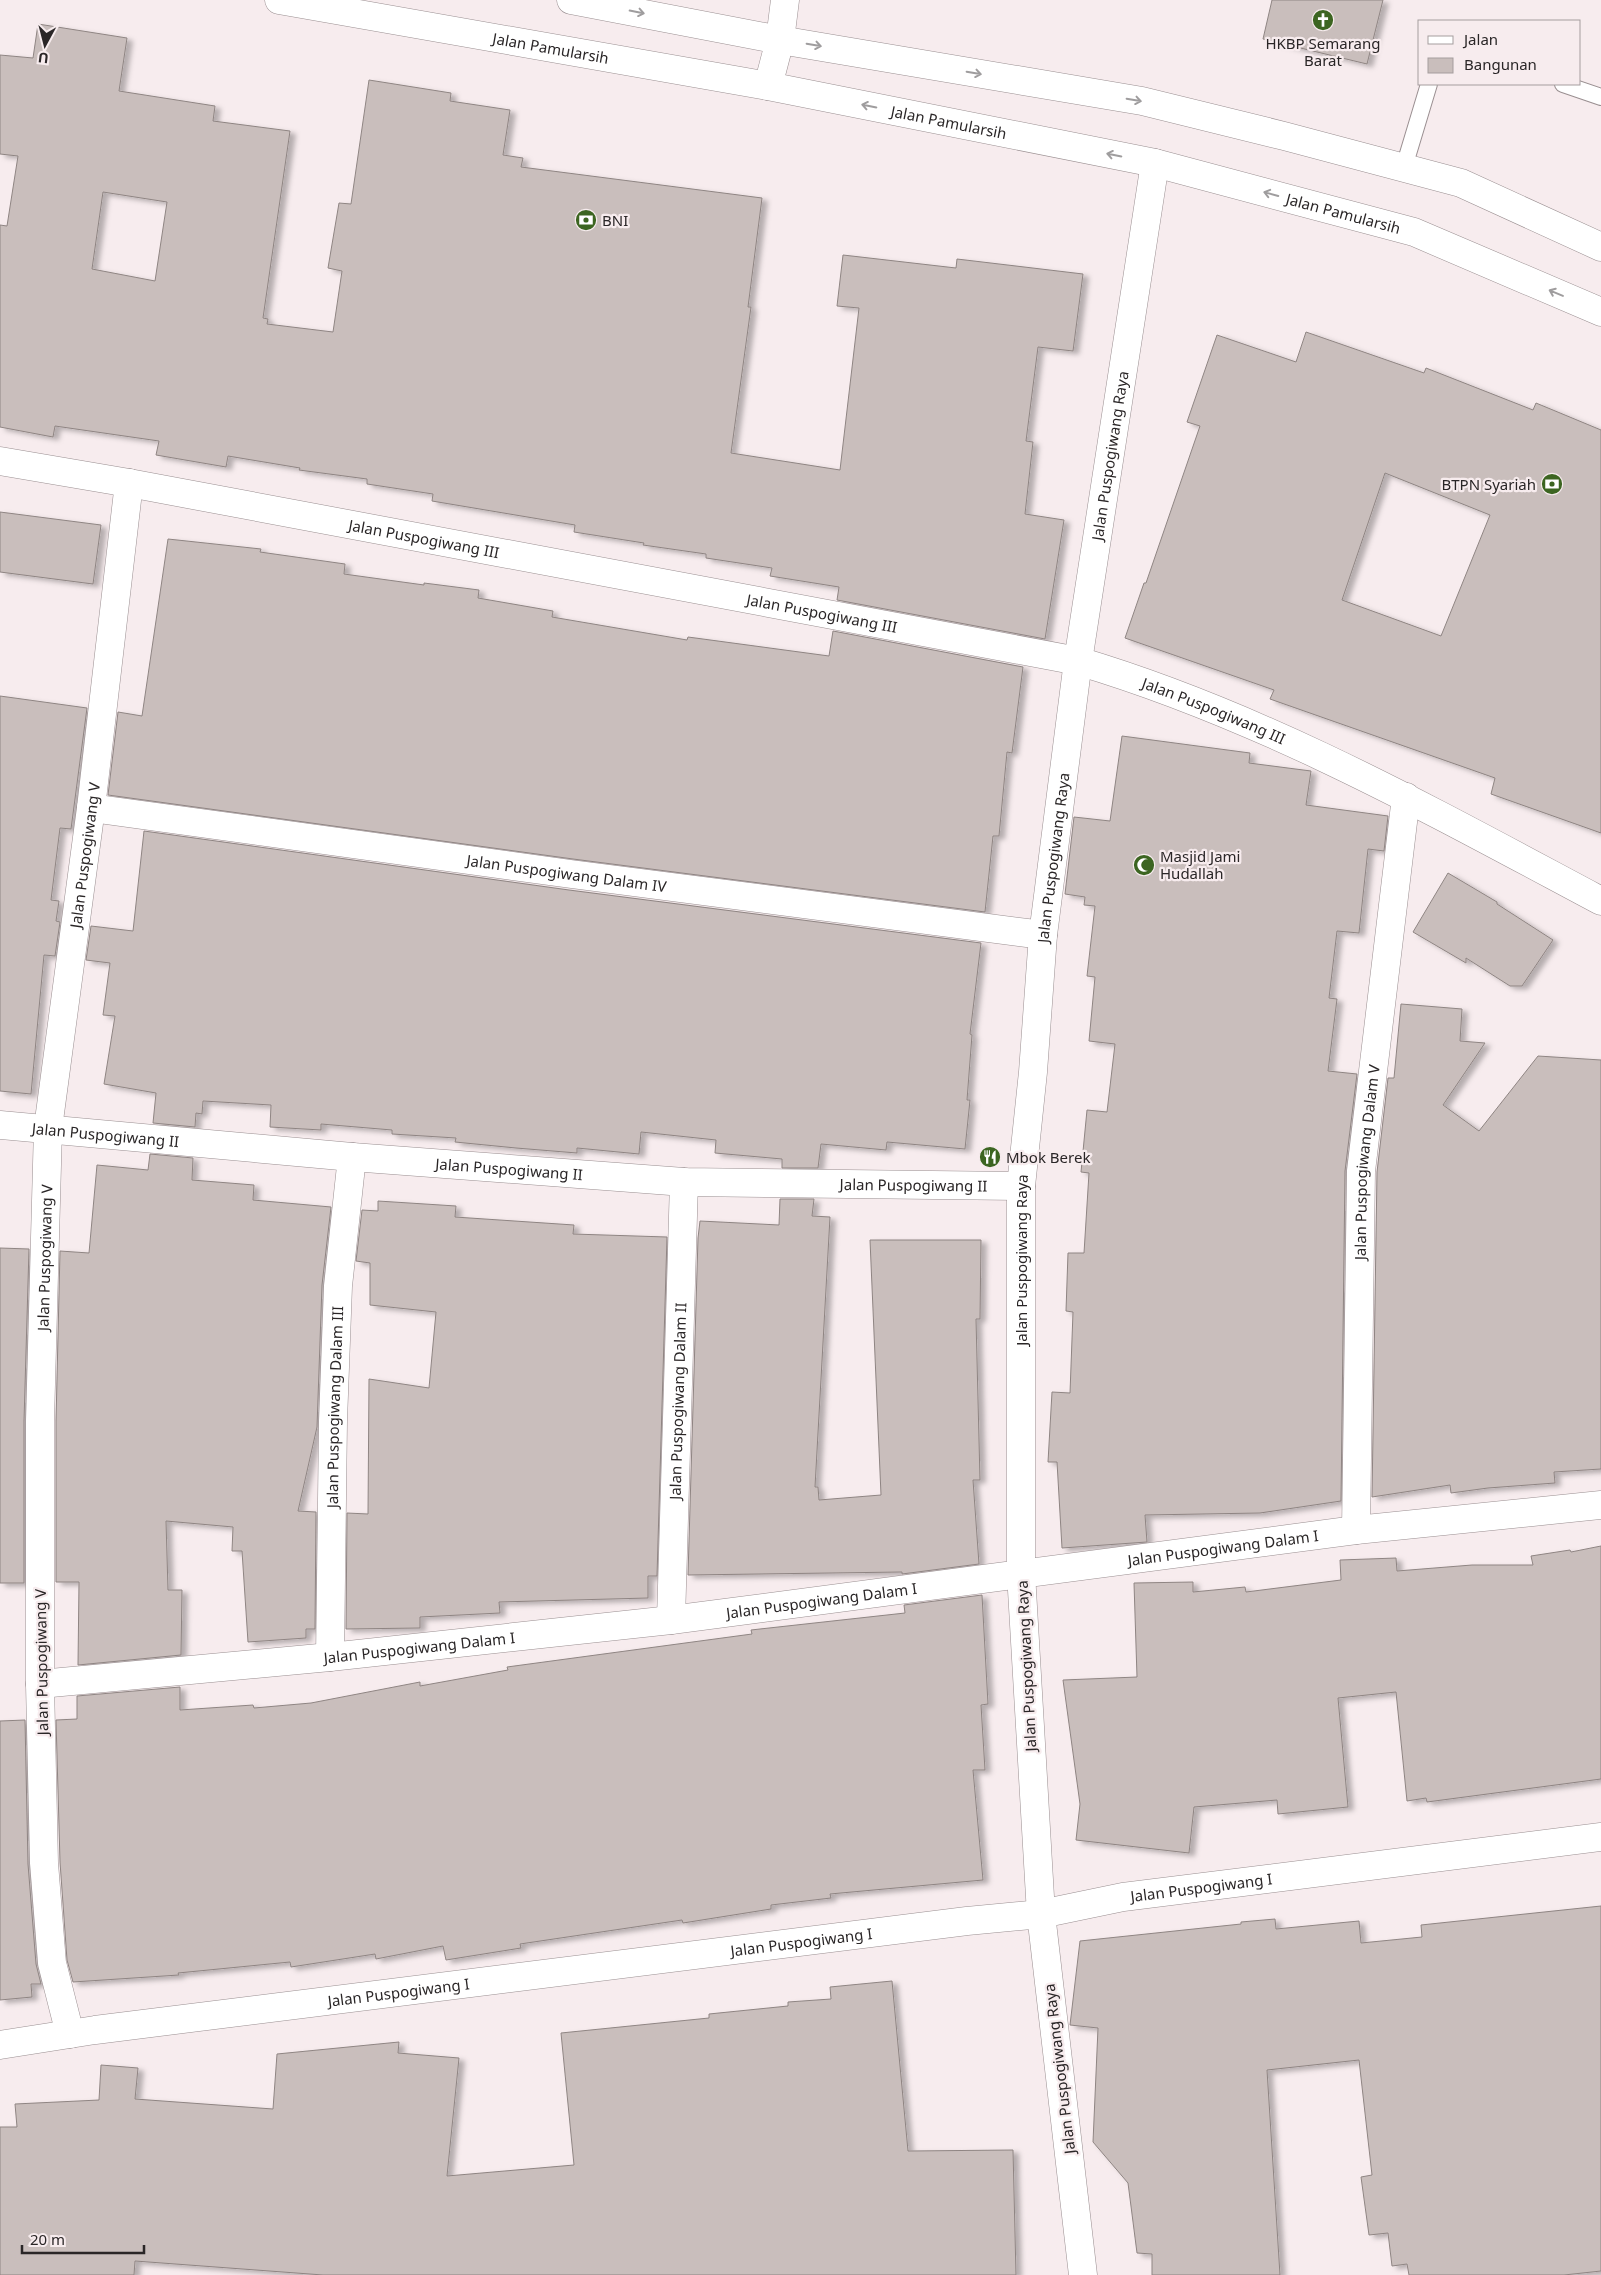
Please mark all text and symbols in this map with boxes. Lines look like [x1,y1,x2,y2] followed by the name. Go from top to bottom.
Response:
[628,8,644,18] one-way arrow
[1311,8,1335,32] church icon: HKBP Semarang Barat
[20,20,70,70] north arrow
[1418,20,1581,85] legend
[489,27,611,68] street label: Jalan Pamularsih
[1462,29,1498,49] text: Jalan
[1265,33,1381,70] place label: HKBP Semarang Barat
[805,41,821,51] one-way arrow
[37,48,50,68] text: U
[1464,54,1537,74] text: Bangunan
[965,68,981,78] one-way arrow
[1126,95,1142,105] one-way arrow
[887,100,1009,143] street label: Jalan Pamularsih
[861,101,877,110] one-way arrow
[1106,149,1122,159] one-way arrow
[1282,188,1403,238] street label: Jalan Pamularsih
[1264,189,1280,198] one-way arrow
[574,208,598,232] bank icon: BNI
[602,210,628,230] place label: BNI
[1549,288,1564,298] one-way arrow
[1086,369,1133,544] street label: Jalan Puspogiwang Raya
[1540,472,1564,496] bank icon: BTPN Syariah
[1441,474,1536,494] place label: BTPN Syariah
[345,514,501,562] street label: Jalan Puspogiwang III
[743,589,899,637] street label: Jalan Puspogiwang III
[1138,672,1289,748] street label: Jalan Puspogiwang III
[1032,771,1074,945] street label: Jalan Puspogiwang Raya
[65,781,104,931] street label: Jalan Puspogiwang V
[1160,846,1240,883] place label: Masjid Jami Hudallah
[463,849,668,896] street label: Jalan Puspogiwang Dalam IV
[1132,853,1156,877] mosque icon: Masjid Jami Hudallah
[1350,1063,1384,1262] street label: Jalan Puspogiwang Dalam V
[29,1118,180,1151] street label: Jalan Puspogiwang II
[978,1145,1002,1169] restaurant icon: Mbok Berek
[1006,1147,1090,1167] place label: Mbok Berek
[433,1153,584,1184] street label: Jalan Puspogiwang II
[1011,1173,1032,1348] street label: Jalan Puspogiwang Raya
[838,1174,988,1196] street label: Jalan Puspogiwang II
[32,1184,56,1333] street label: Jalan Puspogiwang V
[665,1302,690,1502] street label: Jalan Puspogiwang Dalam II
[322,1305,347,1510] street label: Jalan Puspogiwang Dalam III
[1124,1525,1320,1570] street label: Jalan Puspogiwang Dalam I
[723,1578,918,1623] street label: Jalan Puspogiwang Dalam I
[1012,1580,1041,1754] street label: Jalan Puspogiwang Raya
[30,1589,52,1737] street label: Jalan Puspogiwang V
[321,1627,516,1668] street label: Jalan Puspogiwang Dalam I
[1127,1868,1273,1906] street label: Jalan Puspogiwang I
[727,1923,873,1961] street label: Jalan Puspogiwang I
[324,1973,471,2011] street label: Jalan Puspogiwang I
[1039,1983,1080,2157] street label: Jalan Puspogiwang Raya
[22,2222,145,2254] scale bar
[30,2229,65,2249] text: 20 m

